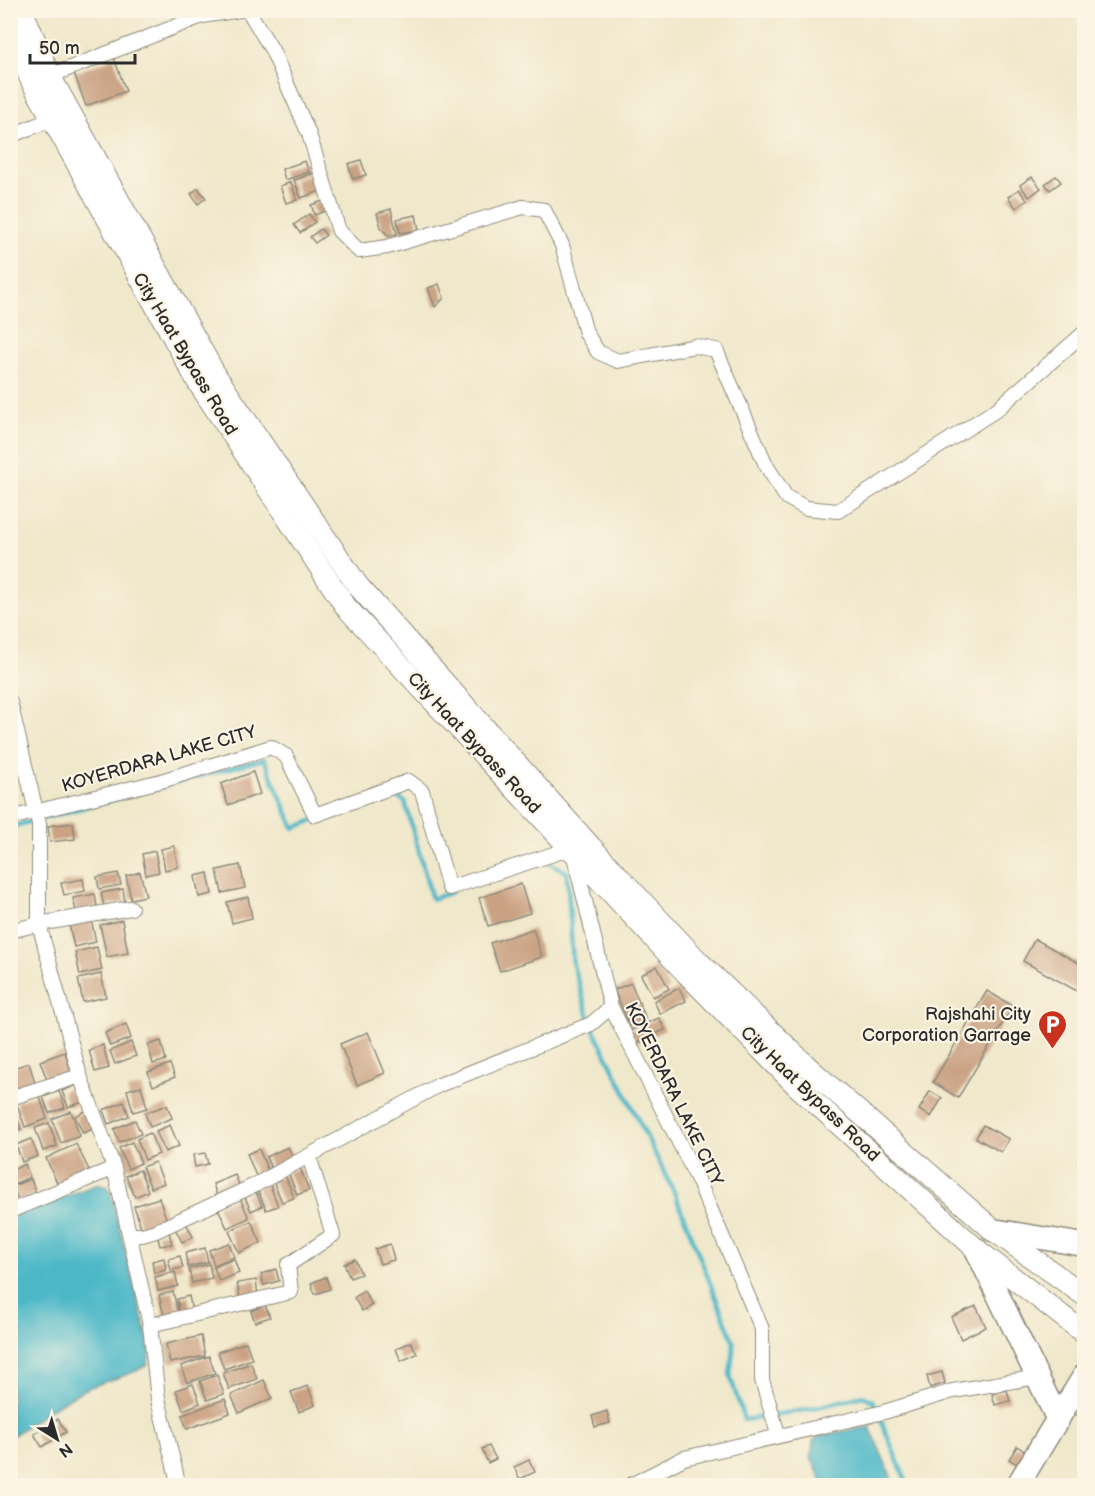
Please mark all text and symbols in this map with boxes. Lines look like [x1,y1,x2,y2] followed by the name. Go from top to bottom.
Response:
[30,27,135,65] scale bar
[39,38,80,59] text: 50 m
[128,269,242,439] street label: City Haat Bypass Road
[403,668,545,818] street label: City Haat Bypass Road
[59,721,259,797] street label: KOYERDARA LAKE CITY
[620,999,728,1189] street label: KOYERDARA LAKE CITY
[862,1004,1032,1046] place label: Rajshahi City Corporation Garrage
[1036,1008,1068,1050] parking icon: Rajshahi City Corporation Garrage
[736,1022,884,1166] street label: City Haat Bypass Road
[27,1409,87,1469] north arrow
[55,1439,76,1461] text: N

